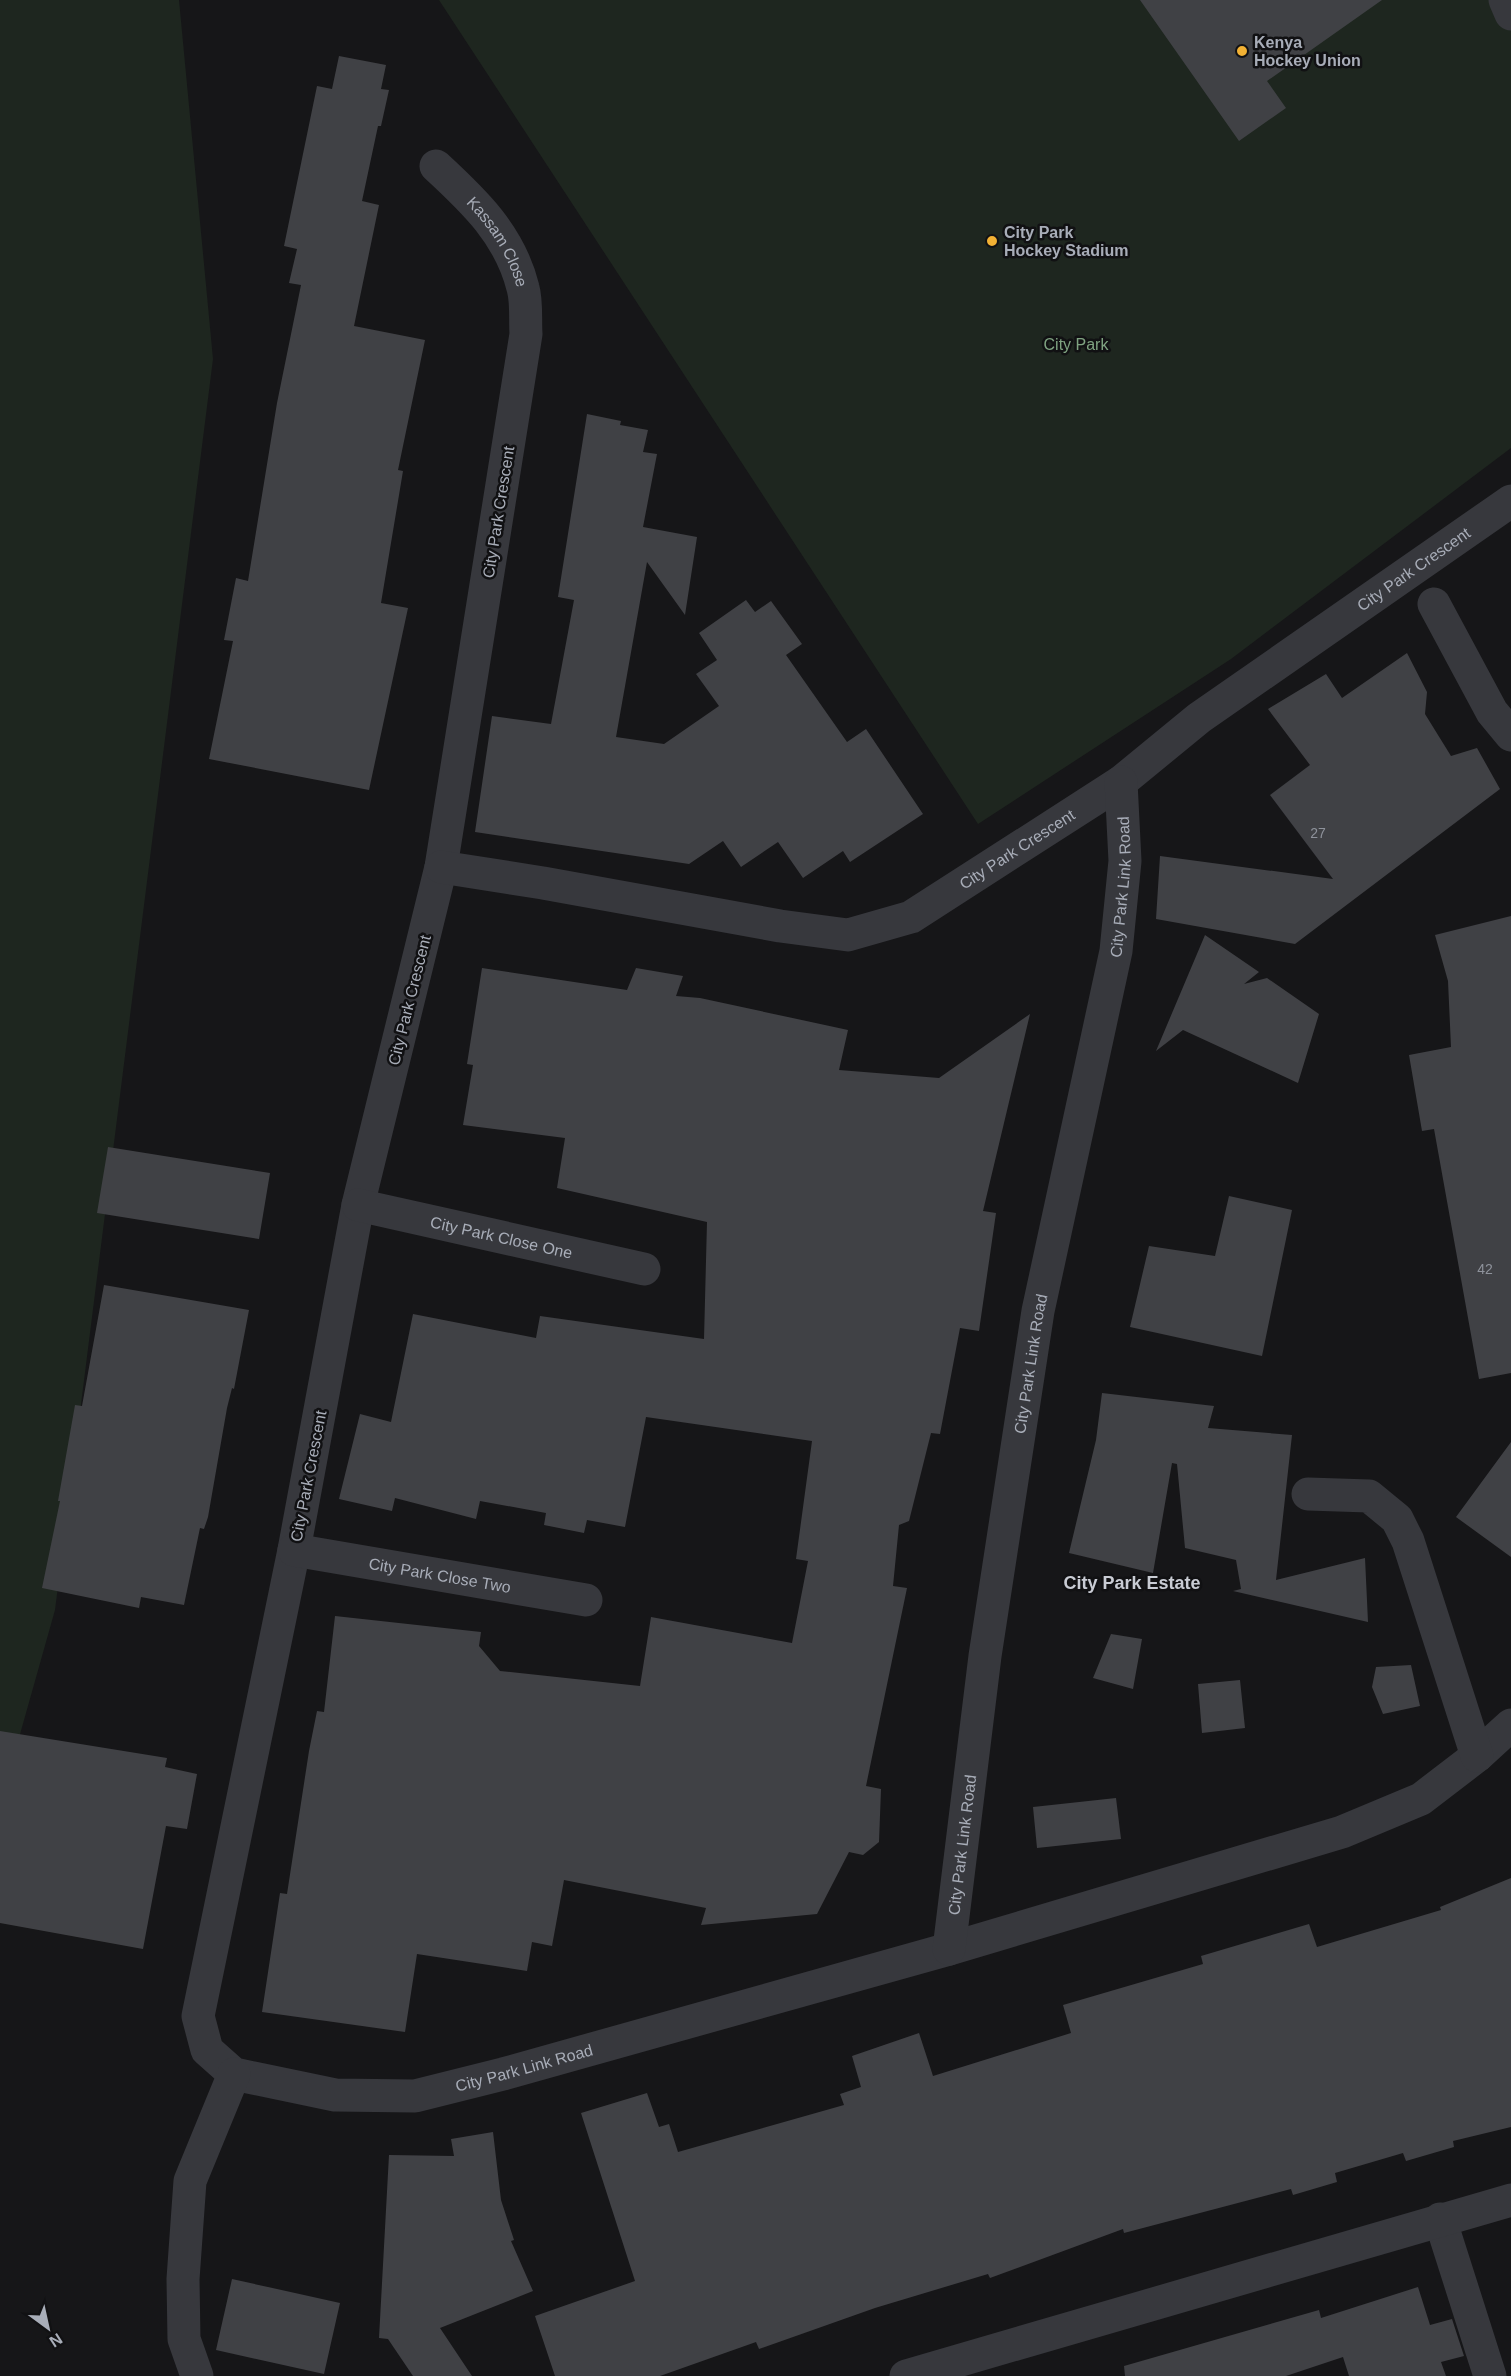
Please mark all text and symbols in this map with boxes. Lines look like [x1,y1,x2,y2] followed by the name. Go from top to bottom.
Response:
[1254,34,1361,69] place label: Kenya Hockey Union
[1235,44,1249,58] marker: Kenya Hockey Union
[464,193,530,289] street label: Kassam Close
[1004,224,1128,259] place label: City Park Hockey Stadium
[985,234,999,248] marker: City Park Hockey Stadium
[1044,336,1109,353] park label: City Park
[480,444,517,579] street label: City Park Crescent
[1354,524,1474,614] street label: City Park Crescent
[956,806,1078,893] street label: City Park Crescent
[1107,816,1134,959] street label: City Park Link Road
[1310,825,1326,841] house number: 27
[385,933,434,1067] street label: City Park Crescent
[429,1213,574,1262] street label: City Park Close One
[1477,1261,1493,1277] house number: 42
[1011,1292,1051,1435] street label: City Park Link Road
[287,1408,330,1543] street label: City Park Crescent
[367,1555,512,1596] street label: City Park Close Two
[1063,1573,1201,1593] district label: City Park Estate
[945,1774,979,1916] street label: City Park Link Road
[454,2041,595,2095] street label: City Park Link Road
[18,2298,78,2358] north arrow
[46,2330,65,2350] text: N

